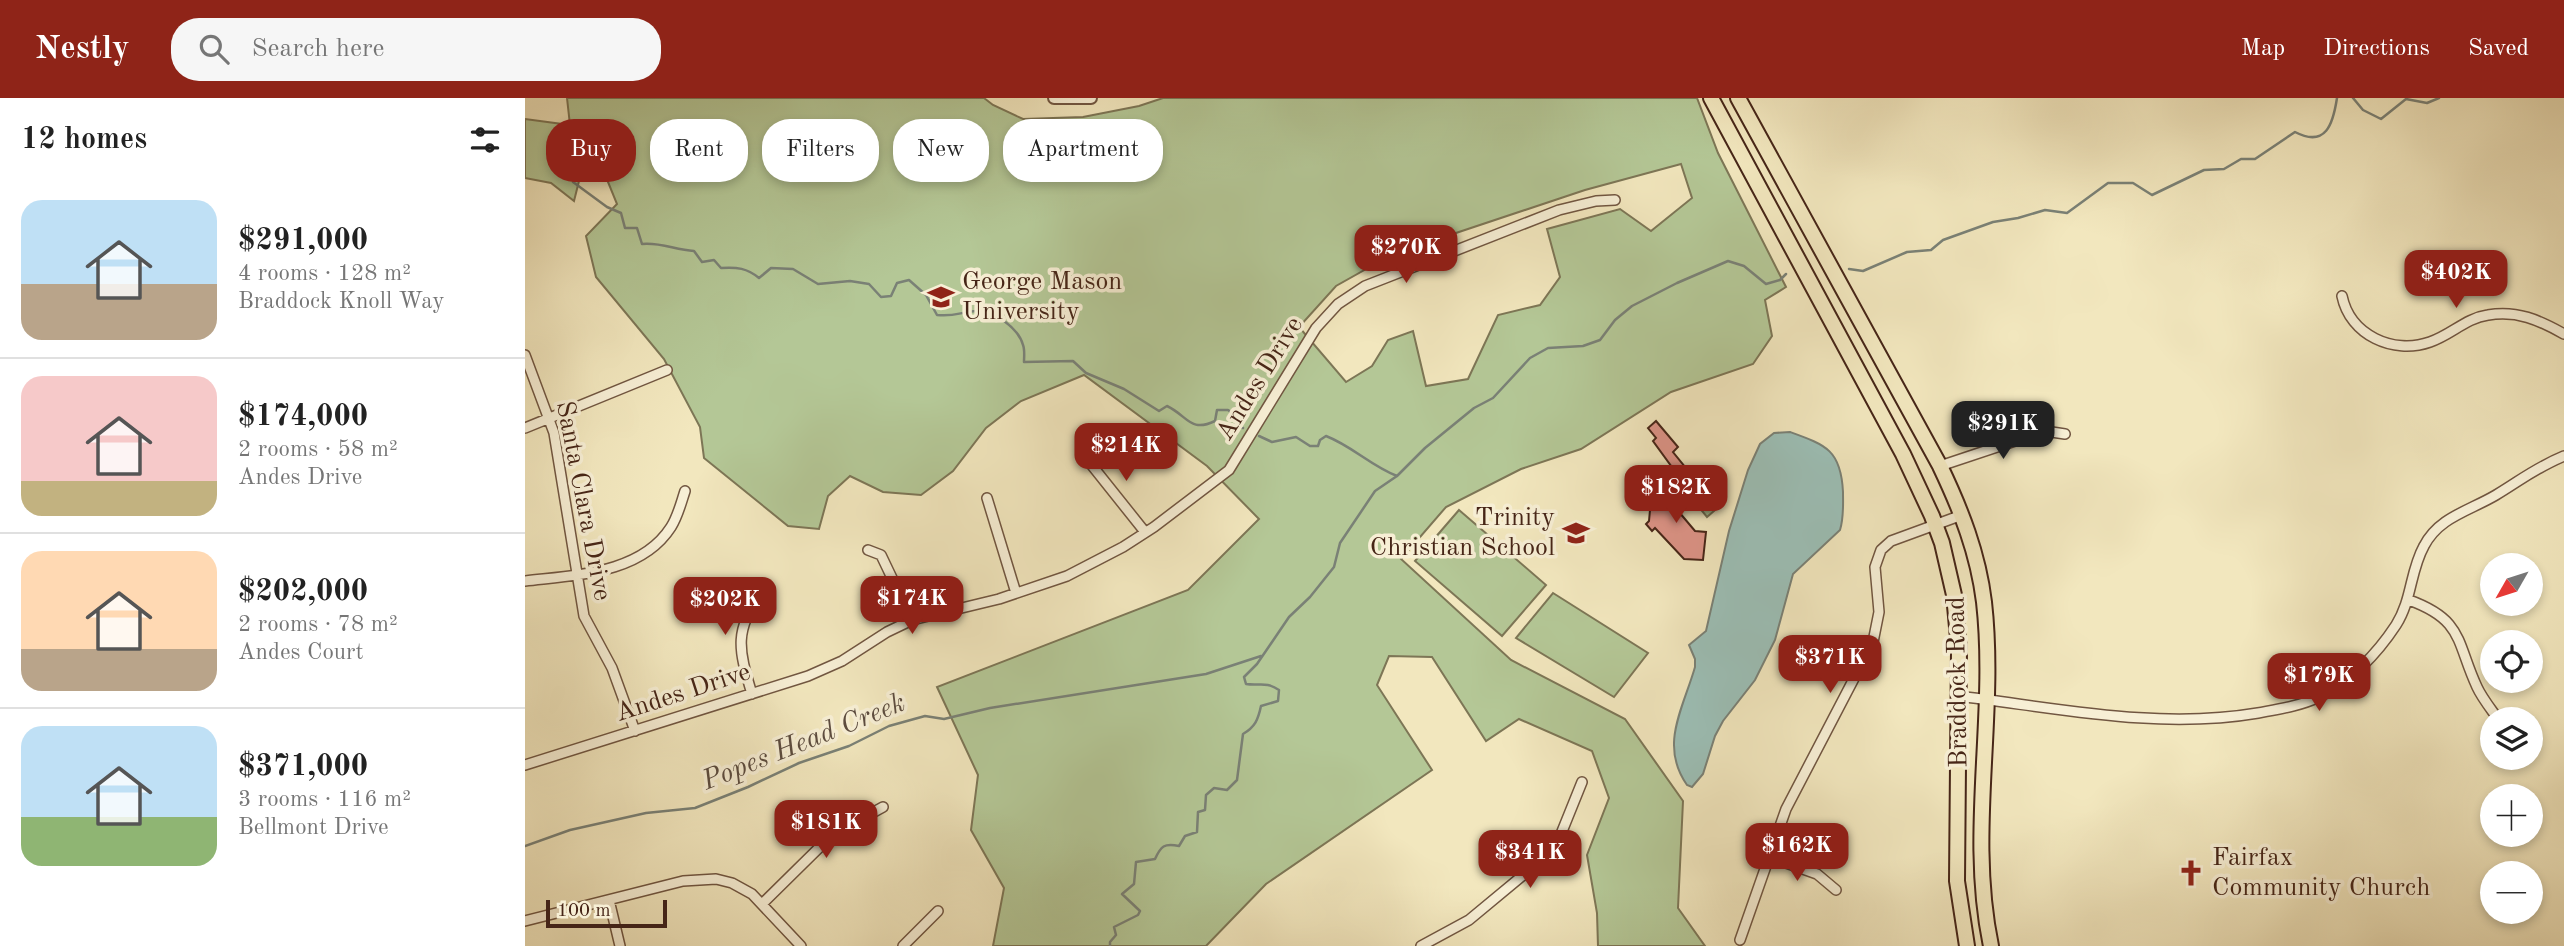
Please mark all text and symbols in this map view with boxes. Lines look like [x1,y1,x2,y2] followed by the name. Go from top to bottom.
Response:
[171,18,661,81] search box
[195,30,233,68] icon: search
[35,33,129,66] text: Nestly
[251,36,385,62] text: Search here
[2241,37,2285,61] text: Map
[2323,37,2430,61] text: Directions
[2468,37,2529,61] text: Saved
[546,119,636,182] chip: Buy
[650,119,748,182] chip: Rent
[762,119,879,182] chip: Filters
[893,119,989,182] chip: New
[1003,119,1163,182] chip: Apartment
[466,121,504,159] icon: filters
[21,125,147,155] text: 12 homes
[238,226,368,256] text: $291,000
[1357,226,1455,285] pin: $270K
[77,228,161,312] icon: home
[1370,236,1442,259] text: $270K
[2407,250,2505,310] pin: $402K
[2420,261,2492,284] text: $402K
[238,262,411,285] text: 4 rooms · 128 m²
[962,269,1122,325] place label: George Mason University
[926,282,956,312] school or university icon: George Mason University
[238,290,445,313] text: Braddock Knoll Way
[1212,313,1308,445] street label: Andes Drive
[551,399,615,603] street label: Santa Clara Drive
[238,402,368,432] text: $174,000
[1954,402,2052,461] pin: $291K
[77,404,161,488] icon: home
[1967,412,2039,435] text: $291K
[1077,424,1175,483] pin: $214K
[1090,434,1162,457] text: $214K
[238,438,398,461] text: 2 rooms · 58 m²
[238,466,362,489] text: Andes Drive
[1627,466,1725,525] pin: $182K
[1640,476,1712,499] text: $182K
[1370,505,1555,561] place label: Trinity Christian School
[1561,518,1591,548] school or university icon: Trinity Christian School
[2480,553,2543,616] north arrow
[2480,553,2543,924] map controls
[863,576,961,636] pin: $174K
[238,577,368,607] text: $202,000
[676,578,774,637] pin: $202K
[77,579,161,663] icon: home
[876,587,948,610] text: $174K
[689,588,761,611] text: $202K
[1944,596,1972,768] street label: Braddock Road
[238,613,398,636] text: 2 rooms · 78 m²
[2480,630,2543,693] button: locate
[1781,636,1879,695] pin: $371K
[238,641,364,664] text: Andes Court
[1794,646,1866,669] text: $371K
[2270,654,2368,713] pin: $179K
[612,659,754,727] street label: Andes Drive
[2283,664,2355,687] text: $179K
[697,689,910,797] water label: Popes Head Creek
[2480,707,2543,770] button: layers
[238,752,368,782] text: $371,000
[77,754,161,838] icon: home
[2480,784,2543,847] button: +
[238,788,411,811] text: 3 rooms · 116 m²
[777,800,875,860] pin: $181K
[790,811,862,834] text: $181K
[238,816,389,839] text: Bellmont Drive
[1748,824,1846,883] pin: $162K
[1481,830,1579,890] pin: $341K
[1761,834,1833,857] text: $162K
[1494,841,1566,864] text: $341K
[2212,845,2430,901] place label: Fairfax Community Church
[2176,858,2206,888] church icon: Fairfax Community Church
[2480,861,2543,924] button: −
[546,897,667,929] scale bar
[557,902,610,921] text: 100 m

